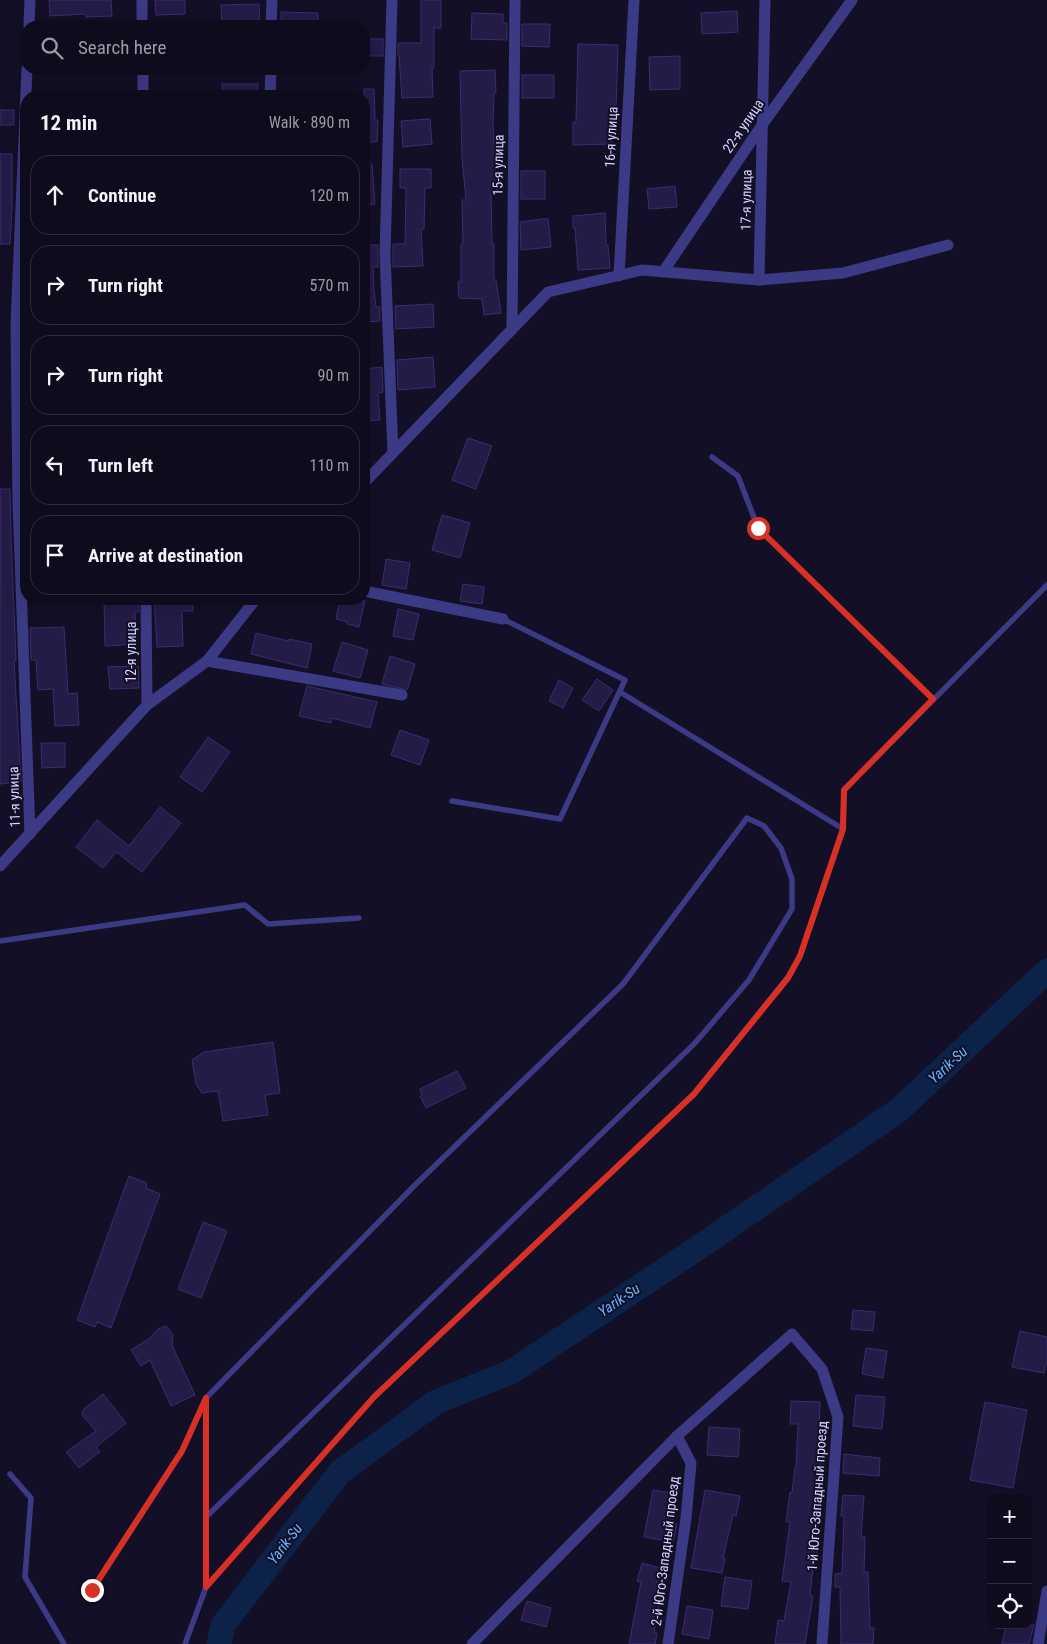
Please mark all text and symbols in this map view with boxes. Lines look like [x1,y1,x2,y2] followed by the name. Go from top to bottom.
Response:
[20,20,370,75] search box
[38,34,66,62] icon: search
[78,36,166,59] text: Search here
[719,96,767,156] street label: 22-я улица
[601,106,621,168] street label: 16-я улица
[40,111,97,135] text: 12 min
[269,113,350,132] text: Walk · 890 m
[489,134,507,196] street label: 15-я улица
[737,169,755,231] street label: 17-я улица
[41,181,69,209] icon: ahead
[88,184,156,207] text: Continue
[310,186,349,205] text: 120 m
[41,271,69,299] icon: right
[88,274,163,297] text: Turn right
[310,276,349,295] text: 570 m
[41,361,69,389] icon: right
[88,364,163,387] text: Turn right
[317,366,349,385] text: 90 m
[41,451,69,479] icon: left
[88,454,153,477] text: Turn left
[310,456,349,475] text: 110 m
[747,517,770,540] route start
[41,541,69,569] icon: arrive
[88,544,243,567] text: Arrive at destination
[123,621,139,683] street label: 12-я улица
[5,766,23,828] street label: 11-я улица
[925,1043,971,1087] water label: Yarik-Su
[595,1280,643,1320] water label: Yarik-Su
[804,1420,830,1572] street label: 1-й Юго-Западный проезд
[648,1475,682,1627] street label: 2-й Юго-Западный проезд
[987,1494,1032,1629] map controls
[987,1494,1032,1539] button: +
[264,1520,306,1568] water label: Yarik-Su
[987,1539,1032,1584] button: −
[81,1579,104,1602] route end
[987,1584,1032,1629] button: locate

